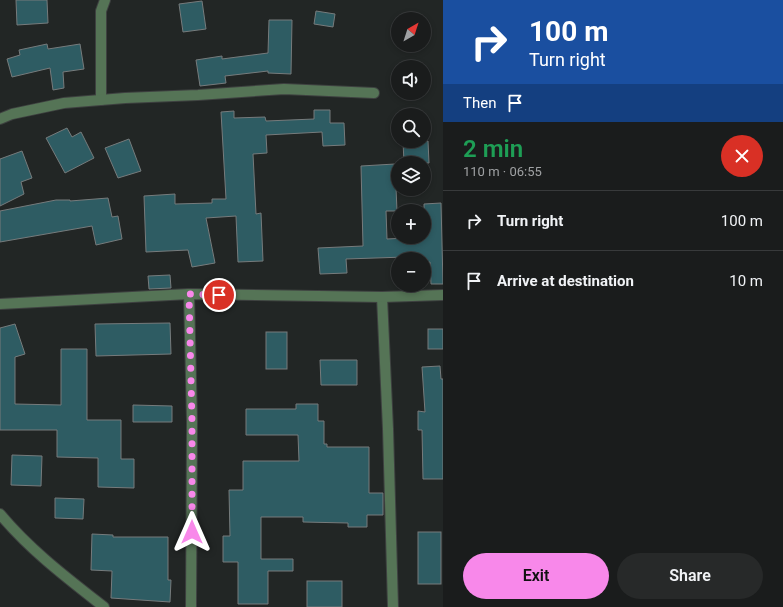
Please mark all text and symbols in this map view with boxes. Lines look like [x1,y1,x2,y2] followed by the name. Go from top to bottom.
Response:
[391,12,431,52] north arrow
[391,12,431,292] map controls
[529,15,608,48] text: 100 m
[463,16,515,68] icon: right
[529,49,606,70] text: Turn right
[391,60,431,100] button: sound
[504,92,526,114] icon: arrive
[463,94,496,112] text: Then
[391,108,431,148] button: search
[463,135,523,163] text: 2 min
[721,135,763,177] button: close
[391,156,431,196] button: layers
[463,164,542,179] text: 110 m · 06:55
[391,204,431,244] button: +
[463,210,485,232] icon: right
[497,212,563,230] text: Turn right
[721,212,763,230] text: 100 m
[391,252,431,292] button: −
[463,270,485,292] icon: arrive
[497,272,634,290] text: Arrive at destination
[729,272,763,290] text: 10 m
[202,278,236,312] pin
[208,284,230,306] icon: arrive
[171,511,213,553] position arrow
[463,553,609,599] button: Exit
[617,553,763,599] button: Share

